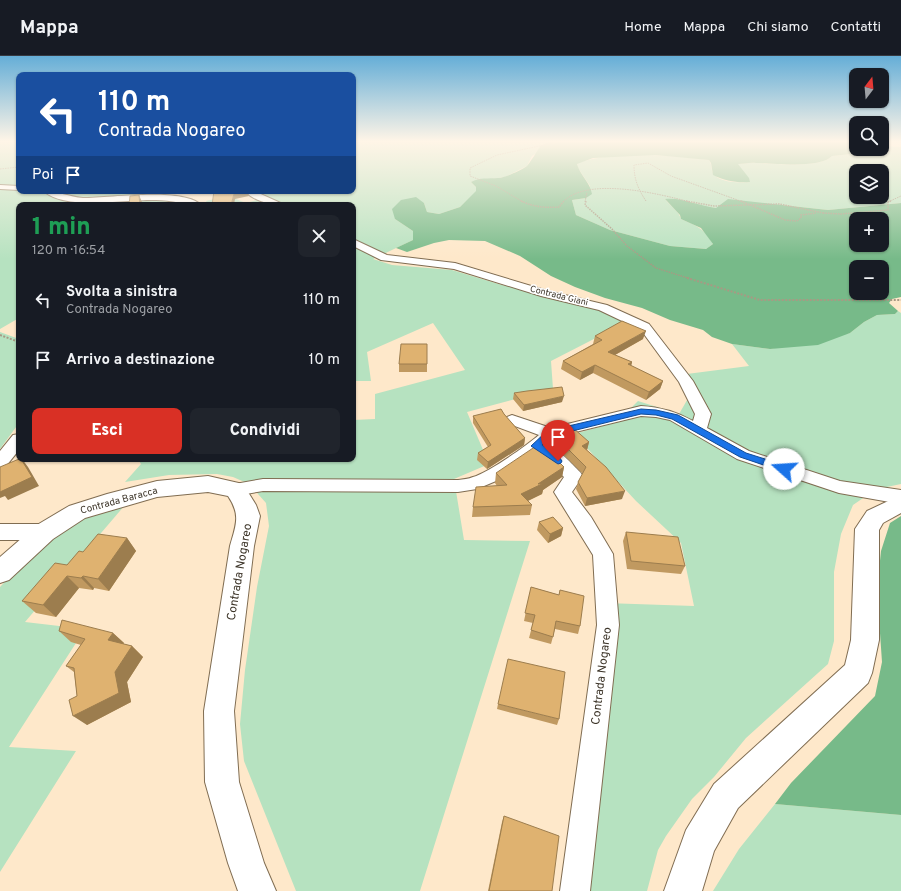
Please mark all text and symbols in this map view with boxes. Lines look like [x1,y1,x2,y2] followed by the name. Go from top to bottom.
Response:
[20,16,79,40] text: Mappa
[624,19,661,36] text: Home
[683,19,725,36] text: Mappa
[747,19,809,36] text: Chi siamo
[831,19,881,36] text: Contatti
[849,68,889,108] north arrow
[849,68,889,300] map controls
[98,85,170,121] text: 110 m
[32,88,84,140] icon: left
[849,116,889,156] button: search
[98,120,246,143] text: Contrada Nogareo
[62,164,84,186] icon: arrive
[849,164,889,204] button: layers
[32,166,54,185] text: Poi
[849,212,889,252] button: +
[32,213,91,243] text: 1 min
[298,215,340,257] button: close
[32,243,105,259] text: 120 m · 16:54
[849,260,889,300] button: −
[66,283,177,302] text: Svolta a sinistra
[529,283,589,309] street label: Contrada Giani
[32,289,54,311] icon: left
[303,291,340,310] text: 110 m
[66,302,173,318] text: Contrada Nogareo
[32,349,54,371] icon: arrive
[66,351,215,370] text: Arrivo a destinazione
[309,351,340,370] text: 10 m
[32,408,182,454] button: Esci
[190,408,340,454] button: Condividi
[541,420,575,461] pin
[547,426,569,448] icon: arrive
[763,448,805,490] position arrow
[79,484,159,518] street label: Contrada Baracca
[224,522,256,622] street label: Contrada Nogareo
[588,626,616,726] street label: Contrada Nogareo

